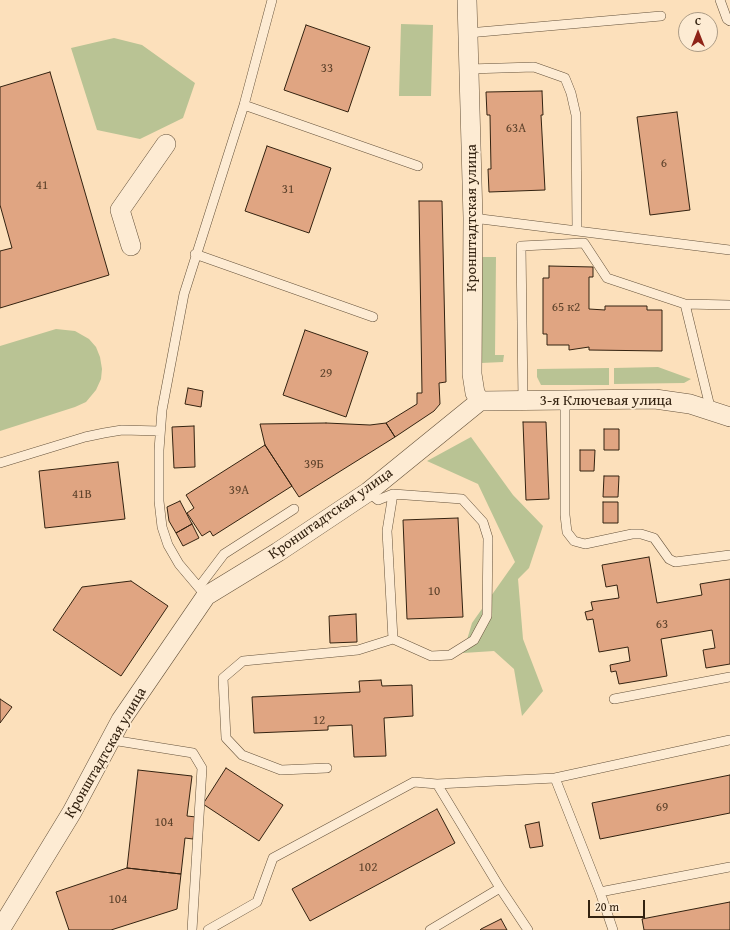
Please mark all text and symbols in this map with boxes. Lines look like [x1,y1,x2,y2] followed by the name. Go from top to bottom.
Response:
[678,12,718,52] north arrow
[695,13,701,29] text: С
[321,61,333,77] house number: 33
[506,121,526,137] house number: 63А
[463,144,481,292] street label: Кронштадтская улица
[661,156,667,172] house number: 6
[36,178,48,194] house number: 41
[282,182,294,198] house number: 31
[552,300,580,316] house number: 65 к2
[320,366,332,382] house number: 29
[540,392,672,410] street label: 3-я Ключевая улица
[304,457,324,473] house number: 39Б
[265,464,397,564] street label: Кронштадтская улица
[229,483,249,499] house number: 39А
[72,487,92,503] house number: 41В
[428,584,440,600] house number: 10
[656,617,668,633] house number: 63
[61,684,151,822] street label: Кронштадтская улица
[313,713,325,729] house number: 12
[656,800,668,816] house number: 69
[155,815,173,831] house number: 104
[359,860,377,876] house number: 102
[109,892,127,908] house number: 104
[590,892,647,918] scale bar
[595,898,619,915] text: 20 m

